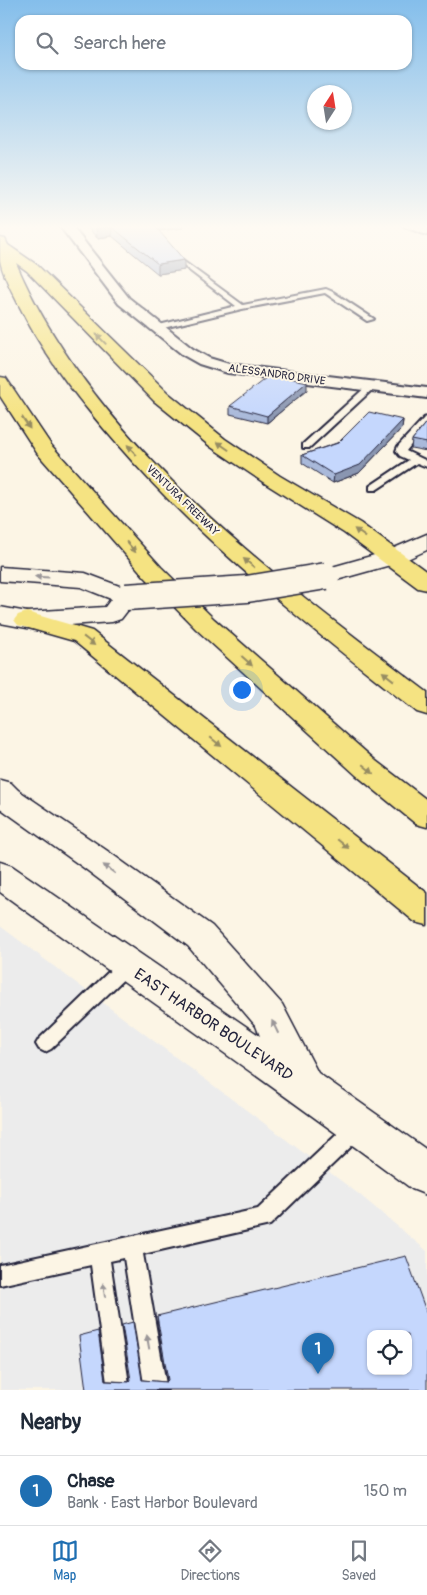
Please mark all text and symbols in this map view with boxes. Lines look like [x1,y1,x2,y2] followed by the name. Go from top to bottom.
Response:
[15,15,412,70] search box
[33,29,61,57] icon: search
[73,31,166,55] text: Search here
[307,85,352,130] north arrow
[95,333,107,345] one-way arrow
[228,361,327,388] street label: ALESSANDRO DRIVE
[21,416,31,430] one-way arrow
[216,441,230,451] one-way arrow
[127,443,138,456] one-way arrow
[144,462,222,539] street label: VENTURA FREEWAY
[353,528,366,538] one-way arrow
[125,541,136,554] one-way arrow
[243,557,256,568] one-way arrow
[34,573,50,581] one-way arrow
[82,636,96,646] one-way arrow
[240,655,252,667] one-way arrow
[382,671,395,682] one-way arrow
[229,677,255,703] your location
[209,737,222,748] one-way arrow
[361,764,374,775] one-way arrow
[336,839,349,850] one-way arrow
[102,864,115,874] one-way arrow
[130,964,297,1085] street label: EAST HARBOR BOULEVARD
[271,1020,279,1034] one-way arrow
[100,1282,108,1298] one-way arrow
[367,1330,412,1375] map controls
[367,1330,412,1375] button: locate
[302,1333,334,1374] pin: 1
[144,1334,152,1350] one-way arrow
[20,1409,81,1436] text: Nearby
[67,1469,114,1493] text: Chase
[33,1481,39,1501] text: 1
[363,1481,407,1501] text: 150 m
[67,1493,258,1513] text: Bank · East Harbor Boulevard
[51,1537,79,1584] tab: Map
[180,1537,240,1584] tab: Directions
[341,1537,376,1584] tab: Saved

